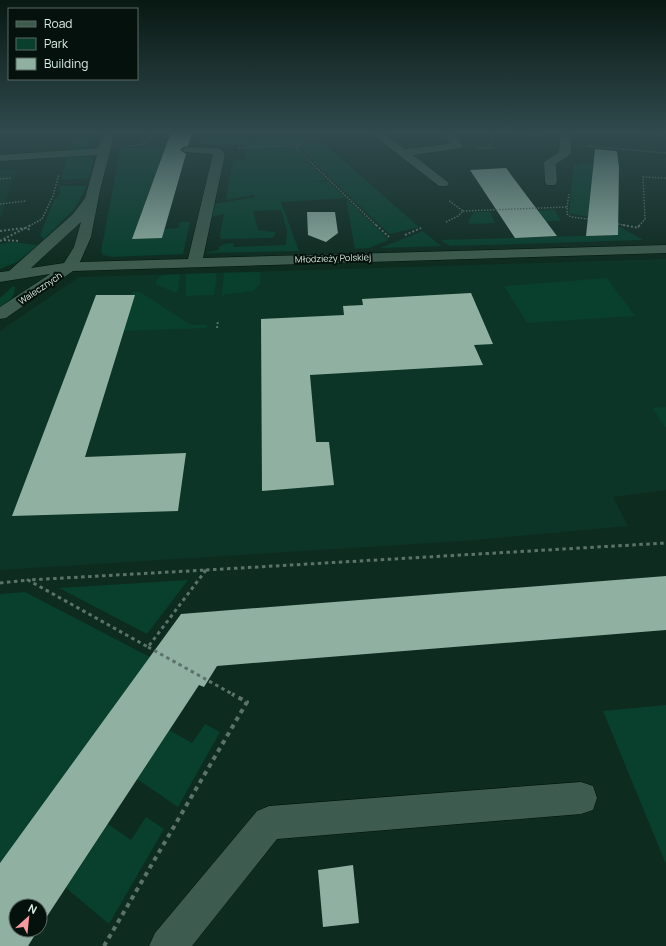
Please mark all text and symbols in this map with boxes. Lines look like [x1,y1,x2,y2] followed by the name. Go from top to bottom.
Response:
[8,8,138,80] legend
[44,15,72,32] text: Road
[44,35,69,52] text: Park
[44,55,88,72] text: Building
[295,250,371,266] street label: Młodzieży Polskiej
[16,269,64,307] street label: Walecznych
[8,898,48,938] north arrow
[26,900,40,917] text: N

